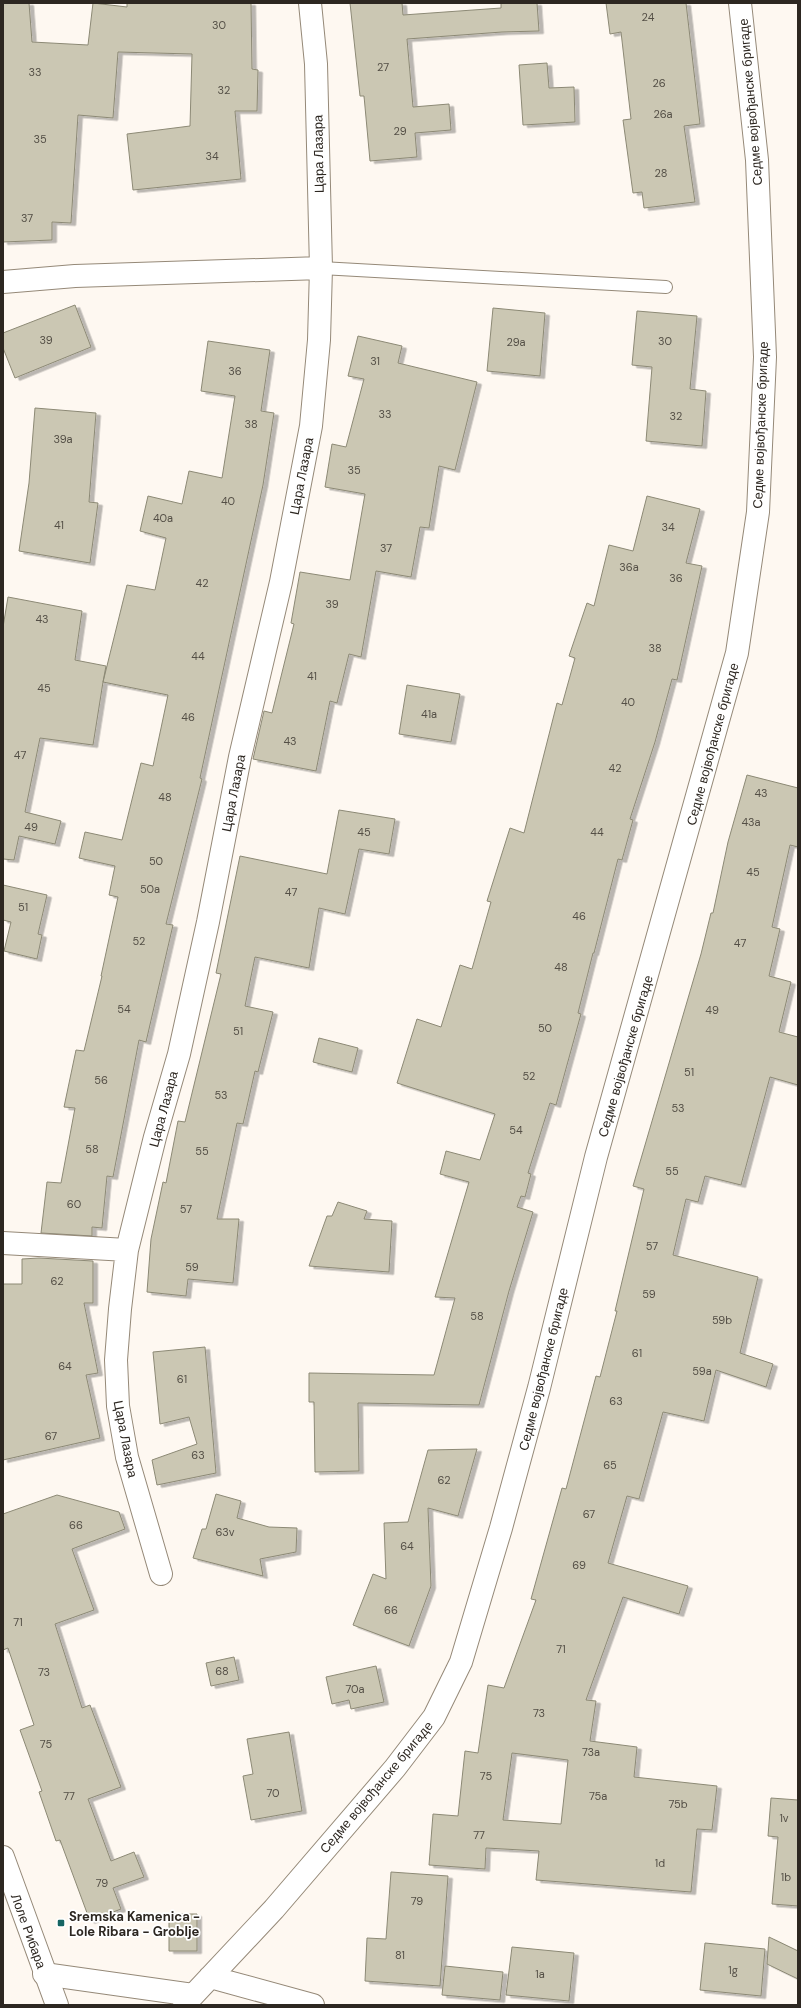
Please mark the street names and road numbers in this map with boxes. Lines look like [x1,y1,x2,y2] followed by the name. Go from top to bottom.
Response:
[735,18,766,186] street label: Седме војвођанске бригаде
[309,114,328,193] street label: Цара Лазара
[749,341,772,509] street label: Седме војвођанске бригаде
[286,435,317,516] street label: Цара Лазара
[683,661,742,827] street label: Седме војвођанске бригаде
[218,752,249,833] street label: Цара Лазара
[594,973,657,1139] street label: Седме војвођанске бригаде
[145,1068,182,1149] street label: Цара Лазара
[515,1286,572,1452] street label: Седме војвођанске бригаде
[110,1399,141,1480] street label: Цара Лазара
[316,1718,437,1857] street label: Седме војвођанске бригаде
[7,1891,50,1972] street label: Лоле Рибара

